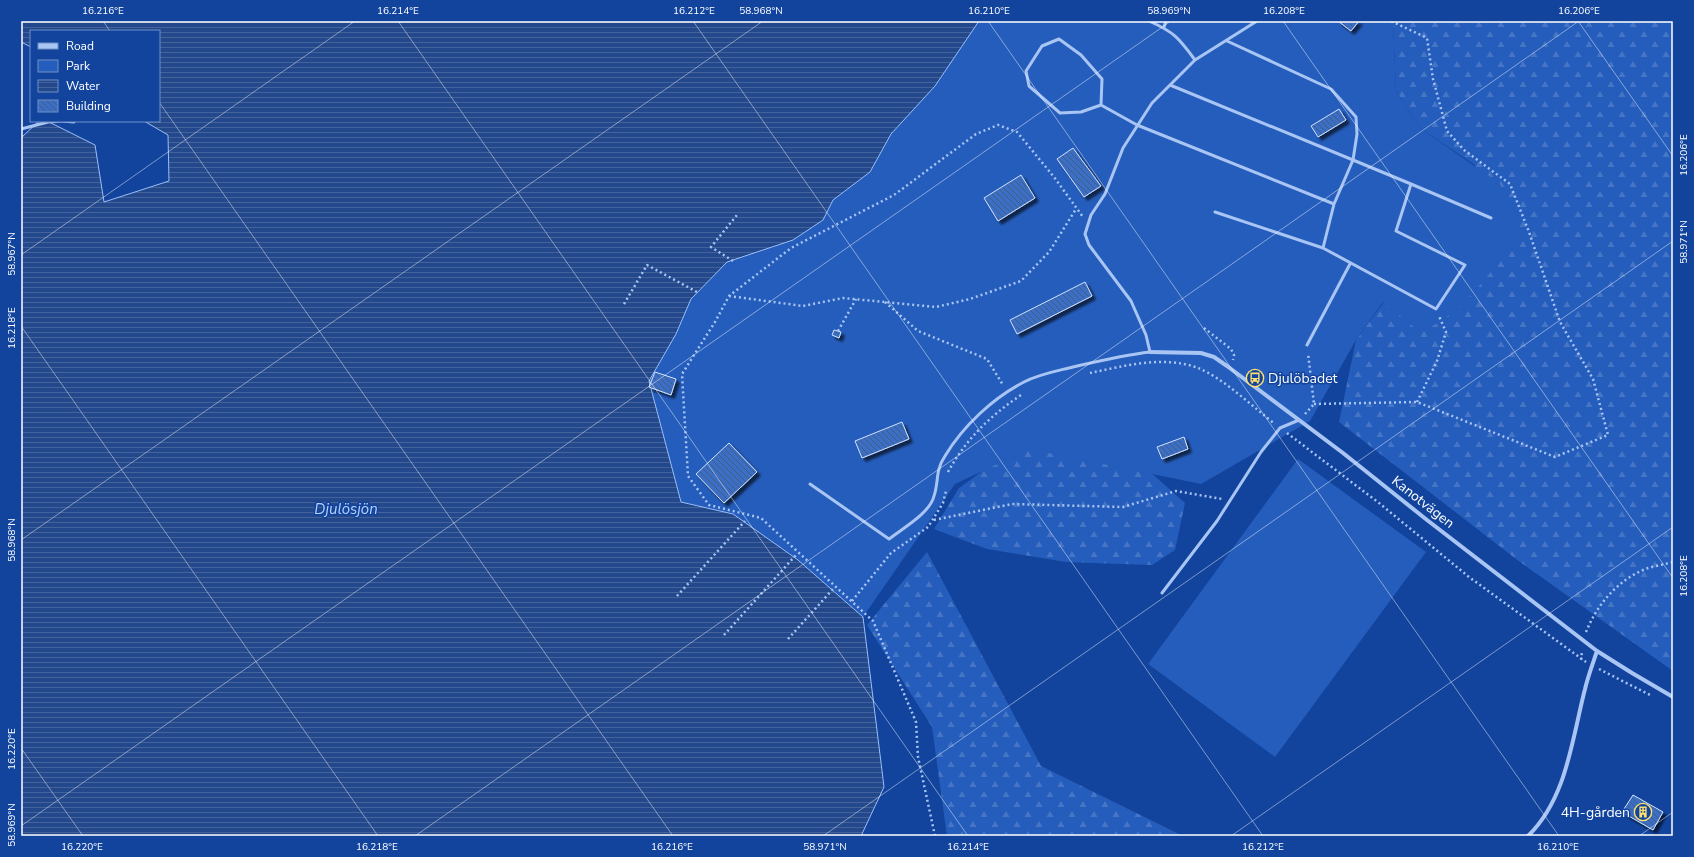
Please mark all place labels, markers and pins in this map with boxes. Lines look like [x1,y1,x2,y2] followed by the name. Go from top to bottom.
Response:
[1245,368,1265,388] bus stop icon: Djulöbadet
[1268,369,1338,388] place label: Djulöbadet
[1633,802,1653,822] building icon: 4H-gården
[1561,803,1630,822] place label: 4H-gården

